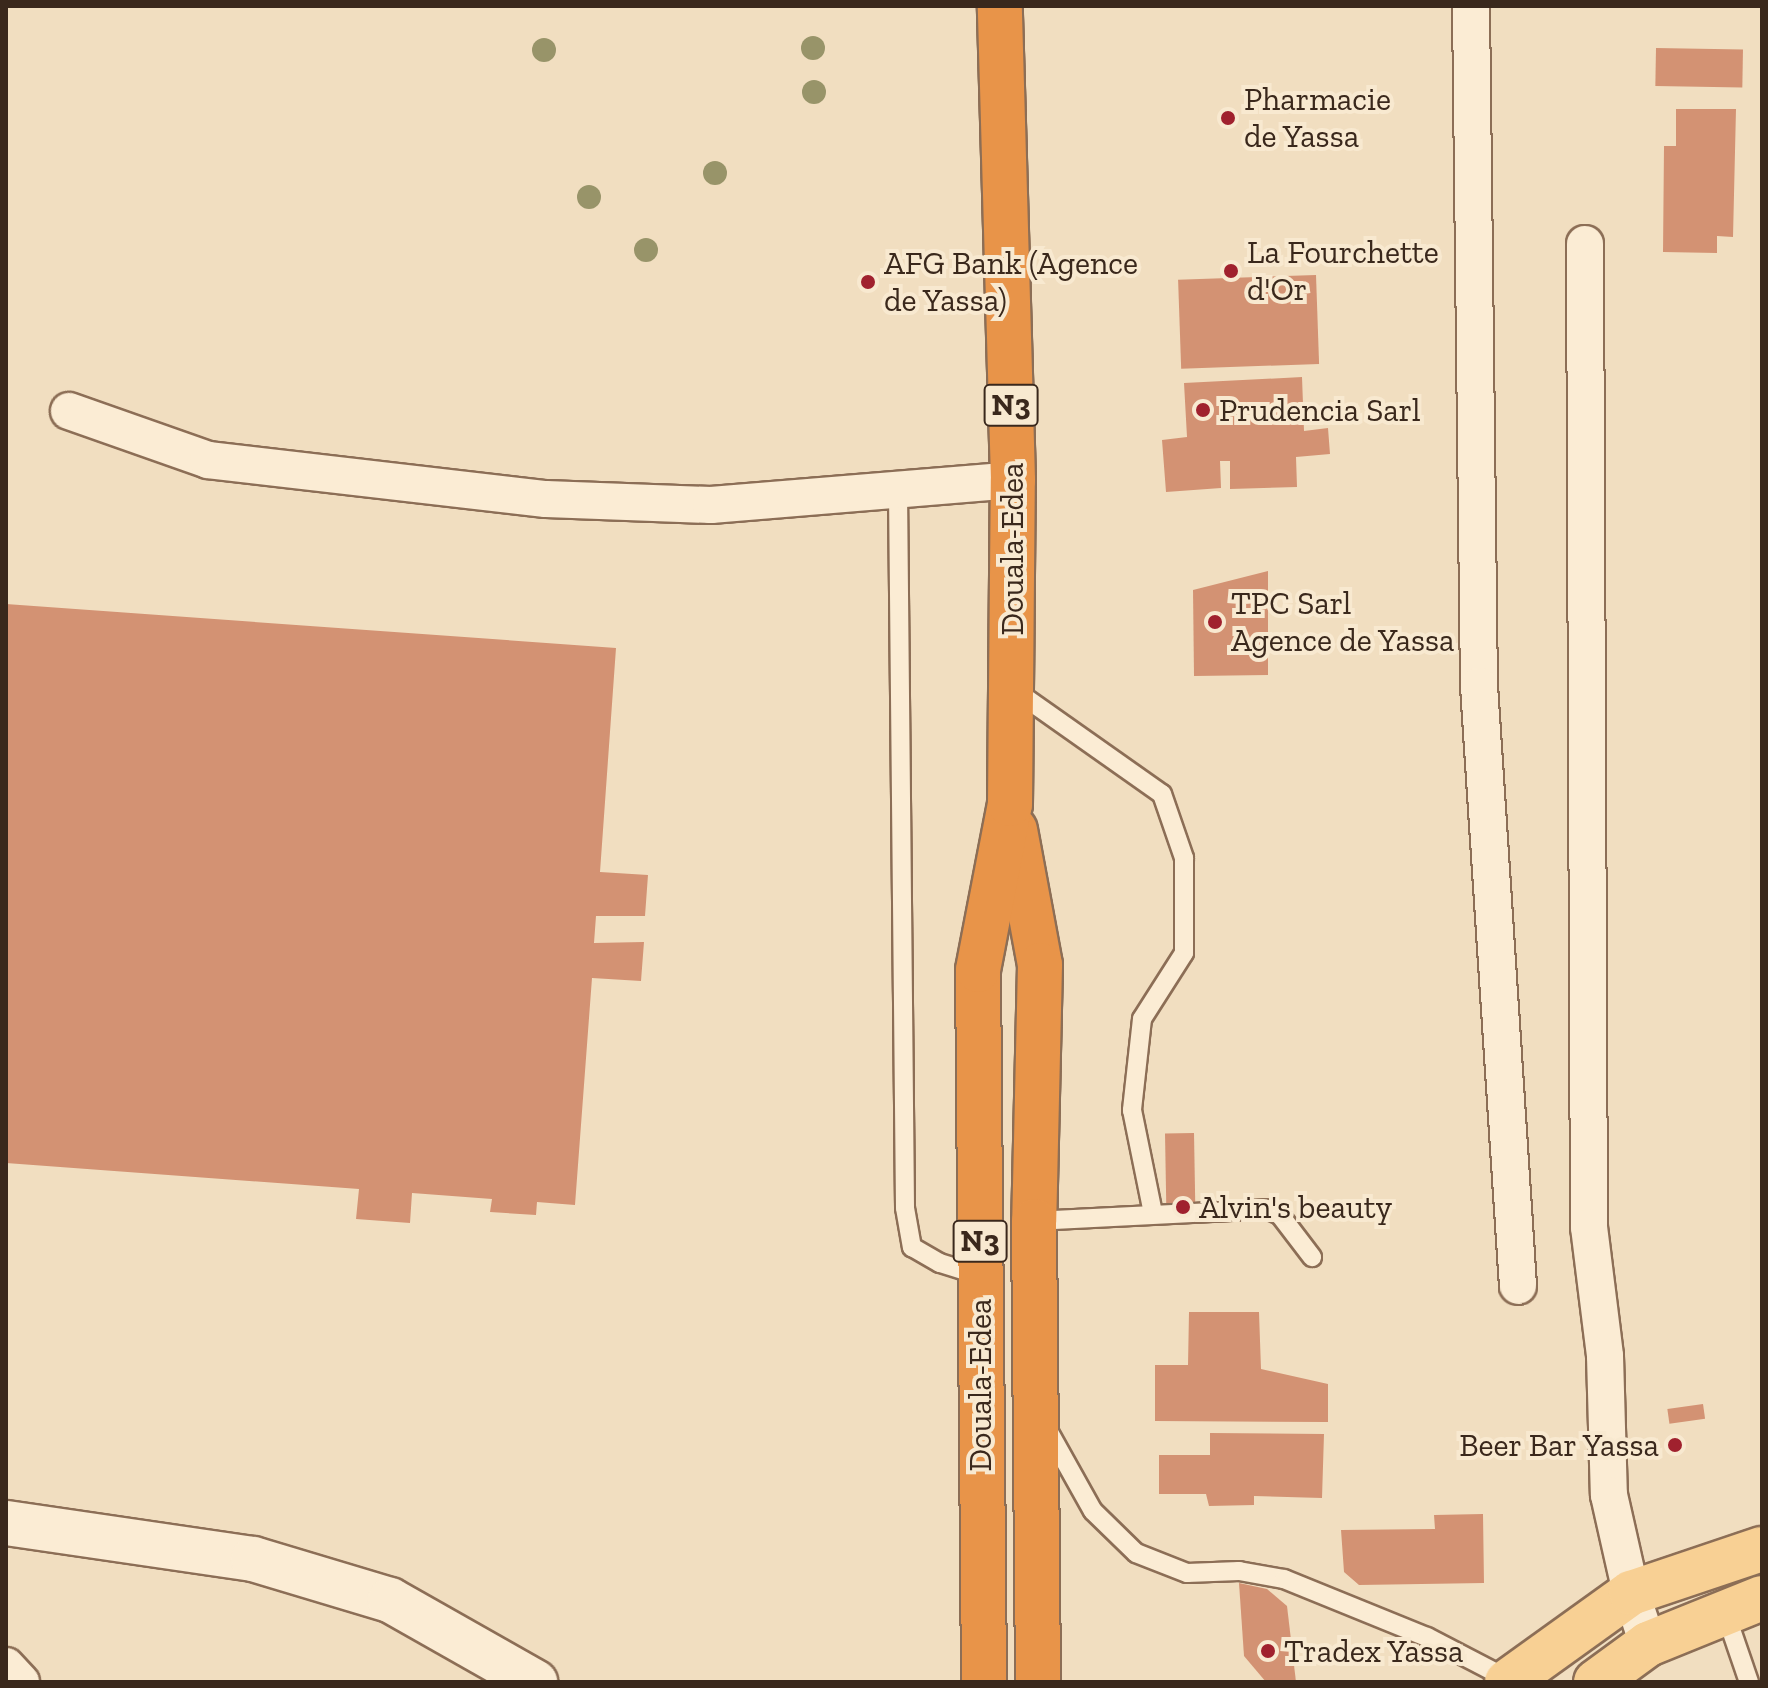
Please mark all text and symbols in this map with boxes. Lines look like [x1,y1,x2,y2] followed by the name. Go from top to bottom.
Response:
[1244,81,1391,156] place label: Pharmacie de Yassa
[1219,109,1237,127] marker: Pharmacie de Yassa
[1247,234,1439,309] place label: La Fourchette d'Or
[884,245,1138,320] place label: AFG Bank (Agence de Yassa)
[1222,262,1240,280] marker: La Fourchette d'Or
[859,273,877,291] marker: AFG Bank (Agence de Yassa)
[983,379,1039,431] road number: N3
[1219,391,1420,429] place label: Prudencia Sarl
[1194,401,1212,419] marker: Prudencia Sarl
[993,462,1031,636] street label: Douala-Edea
[1231,585,1455,660] place label: TPC Sarl Agence de Yassa
[1206,613,1224,631] marker: TPC Sarl Agence de Yassa
[1199,1188,1392,1226] place label: Alvin's beauty
[1174,1198,1192,1216] marker: Alvin's beauty
[952,1215,1008,1267] road number: N3
[961,1298,999,1472] street label: Douala-Edea
[1457,1426,1659,1464] place label: Beer Bar Yassa
[1666,1436,1684,1454] marker: Beer Bar Yassa
[1284,1632,1465,1670] place label: Tradex Yassa
[1259,1642,1277,1660] marker: Tradex Yassa

